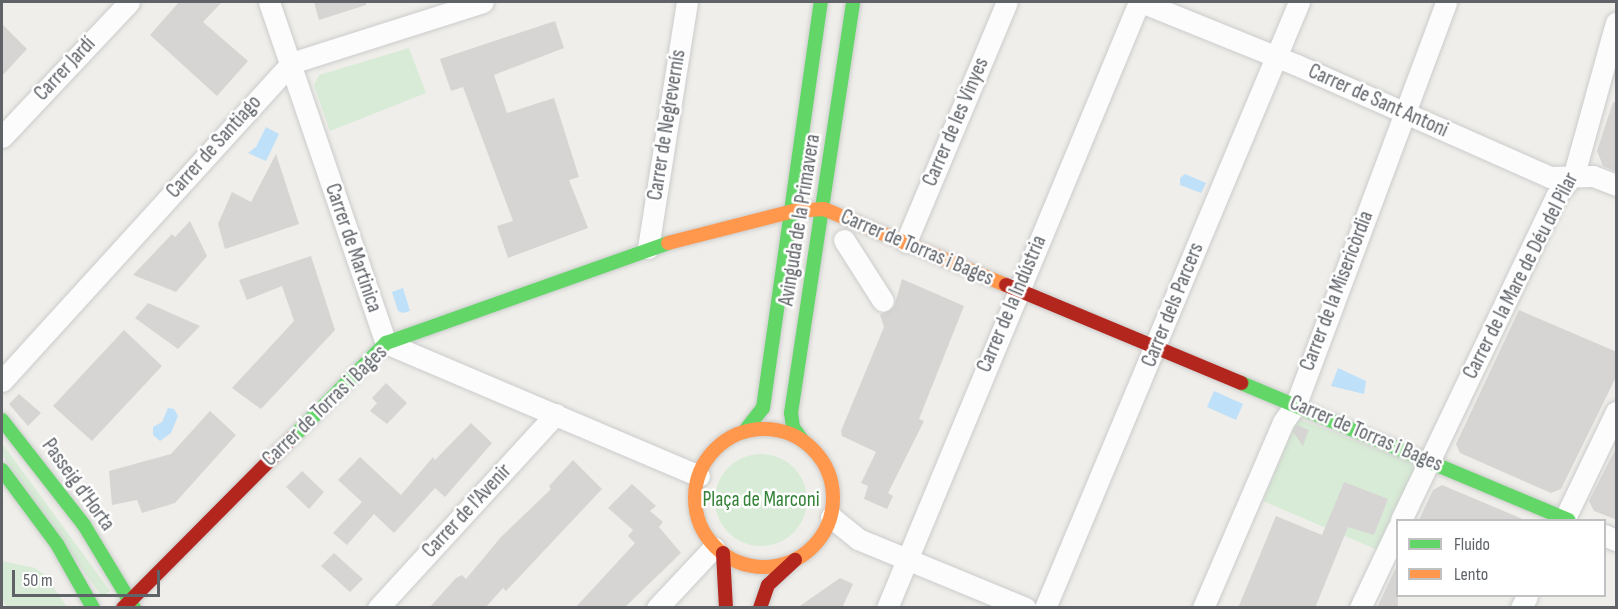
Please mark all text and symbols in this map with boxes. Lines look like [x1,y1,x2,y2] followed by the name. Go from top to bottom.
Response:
[29,32,101,106] street label: Carrer Jardí
[643,48,691,202] street label: Carrer de Negrevernís
[918,54,994,190] street label: Carrer de les Vinyes
[1304,59,1452,143] street label: Carrer de Sant Antoni
[161,90,267,204] street label: Carrer de Santiago
[774,132,826,308] street label: Avinguda de la Primavera
[1458,169,1584,383] street label: Carrer de la Mare de Déu del Pilar
[319,180,387,316] street label: Carrer de Martinica
[837,204,997,292] street label: Carrer de Torras i Bages
[1295,208,1379,374] street label: Carrer de la Misericòrdia
[972,232,1052,376] street label: Carrer de la Indústria
[1137,239,1209,371] street label: Carrer dels Parcers
[257,340,393,472] street label: Carrer de Torras i Bages
[1286,390,1446,478] street label: Carrer de Torras i Bages
[36,434,120,536] street label: Passeig d'Horta
[417,459,517,563] street label: Carrer de l'Avenir
[702,487,820,513] park label: Plaça de Marconi
[1396,519,1606,597] legend
[1454,534,1490,555] text: Fluido
[15,558,164,596] scale bar
[1454,564,1488,585] text: Lento
[23,570,53,591] text: 50 m

